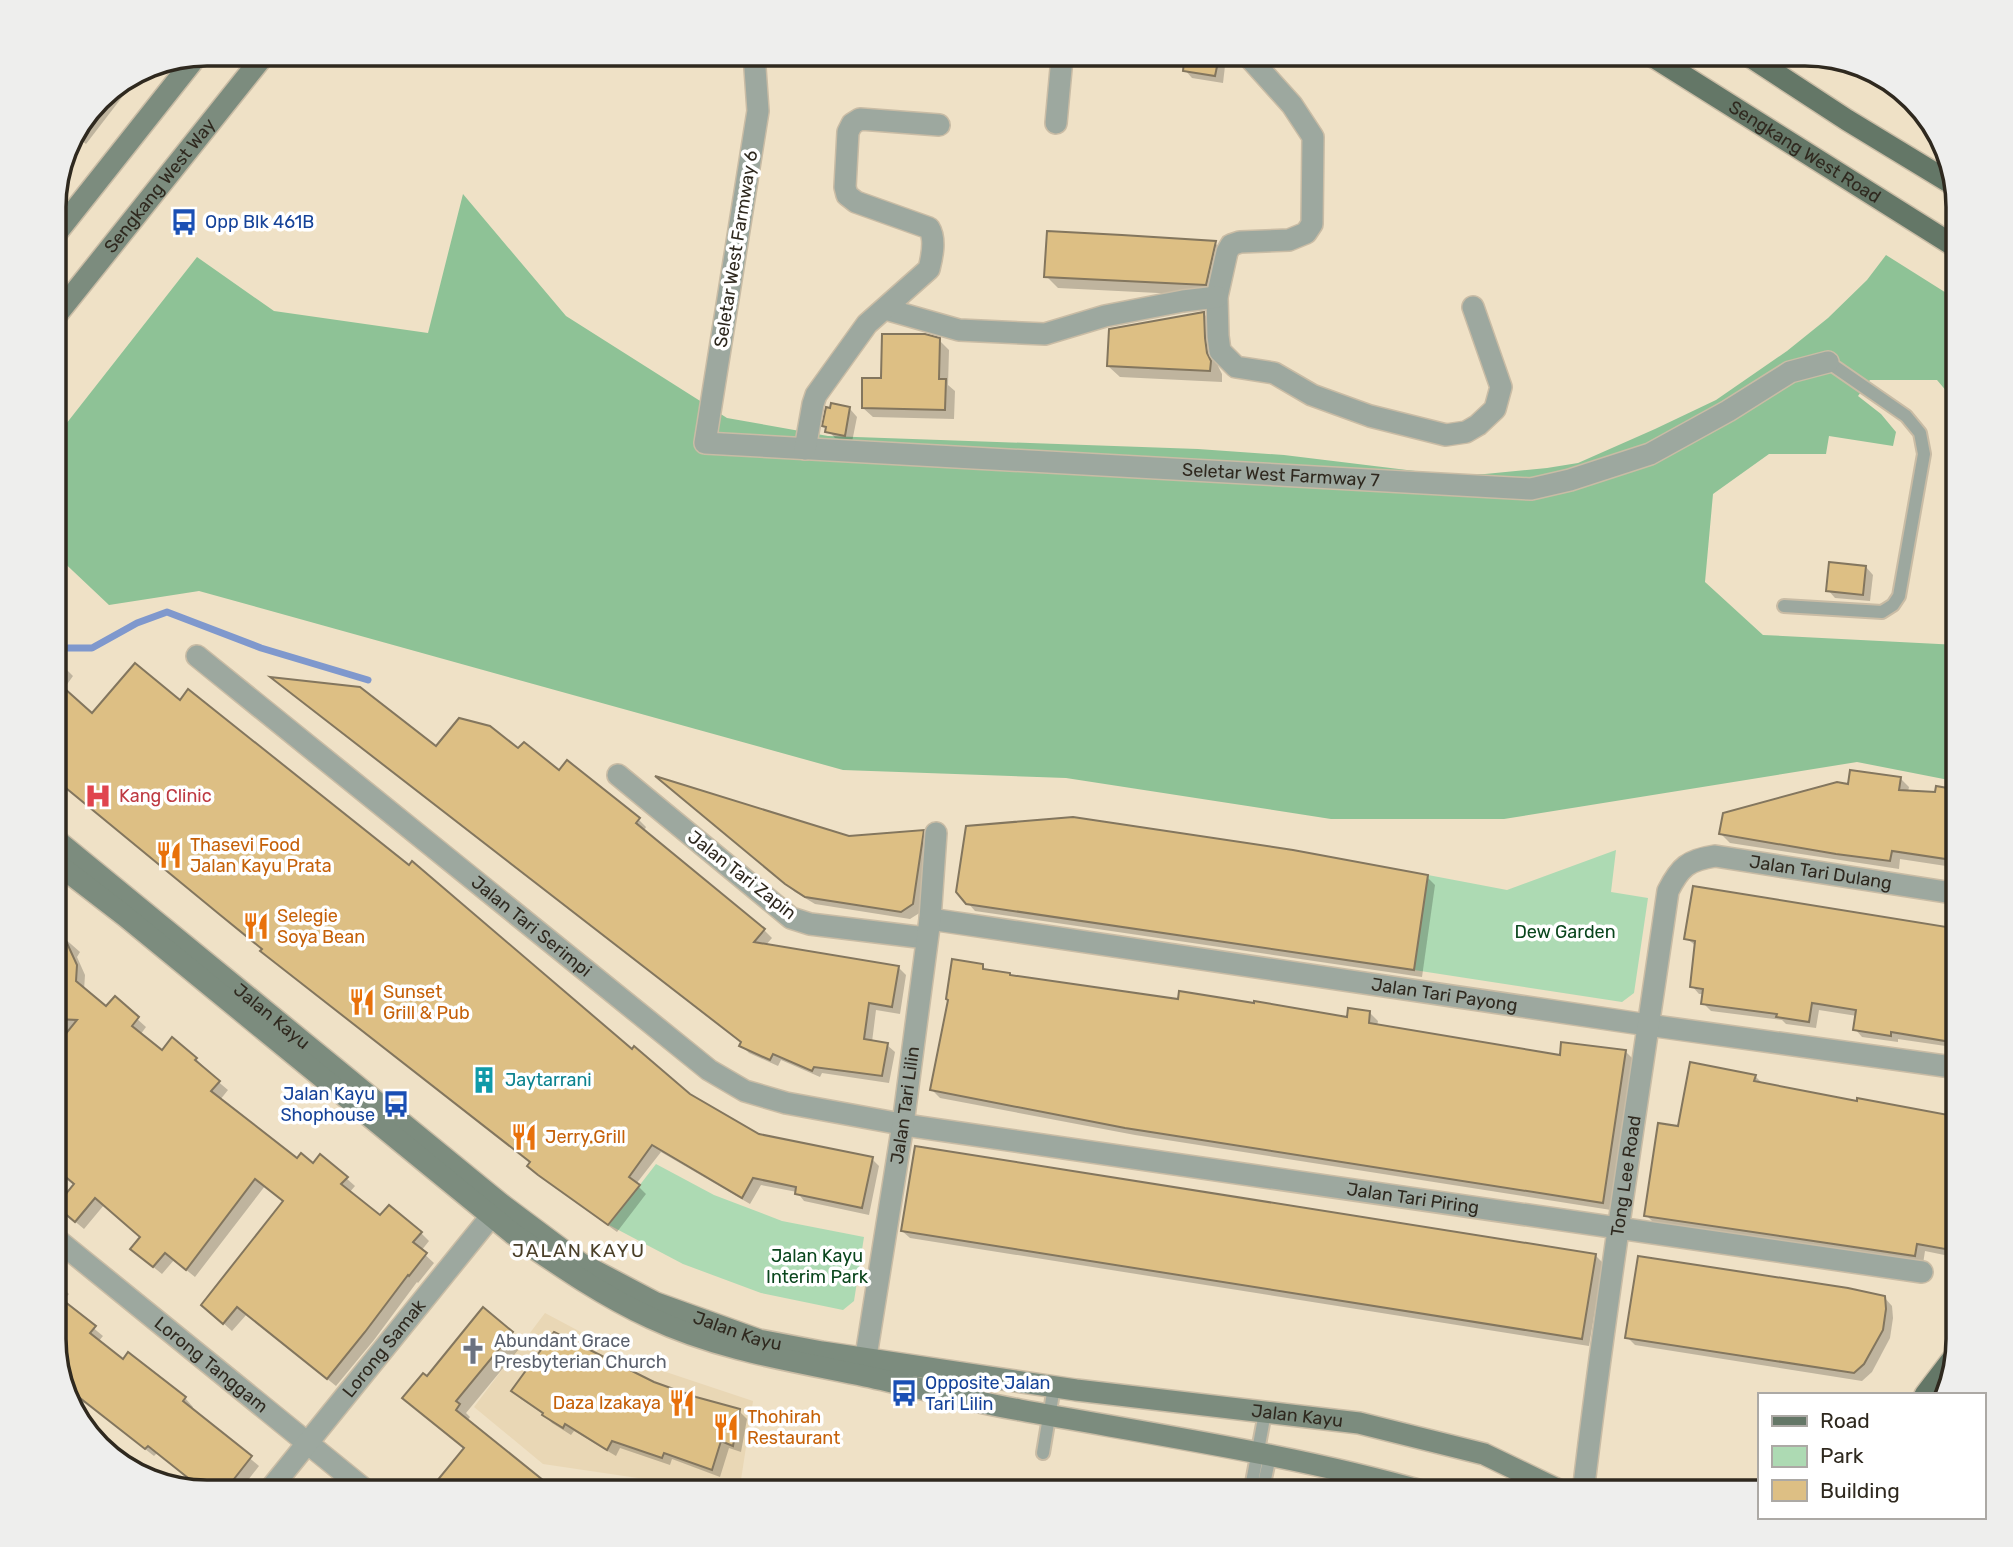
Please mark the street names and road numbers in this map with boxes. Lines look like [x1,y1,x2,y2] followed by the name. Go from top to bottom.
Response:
[1725,96,1885,208] street label: Sengkang West Road
[99,114,220,257] street label: Sengkang West Way
[710,149,762,349] street label: Seletar West Farmway 6
[1181,459,1380,492] street label: Seletar West Farmway 7
[683,826,801,924] street label: Jalan Tari Zapin
[1748,851,1893,894] street label: Jalan Tari Dulang
[467,871,596,982] street label: Jalan Tari Serimpi
[1370,973,1519,1017] street label: Jalan Tari Payong
[229,979,314,1054] street label: Jalan Kayu
[886,1045,924,1166] street label: Jalan Tari Lilin
[1606,1114,1646,1238] street label: Tong Lee Road
[1345,1178,1481,1219] street label: Jalan Tari Piring
[338,1294,431,1402] street label: Lorong Samak
[690,1306,783,1355] street label: Jalan Kayu
[150,1312,272,1417] street label: Lorong Tanggam
[1250,1400,1344,1432] street label: Jalan Kayu

